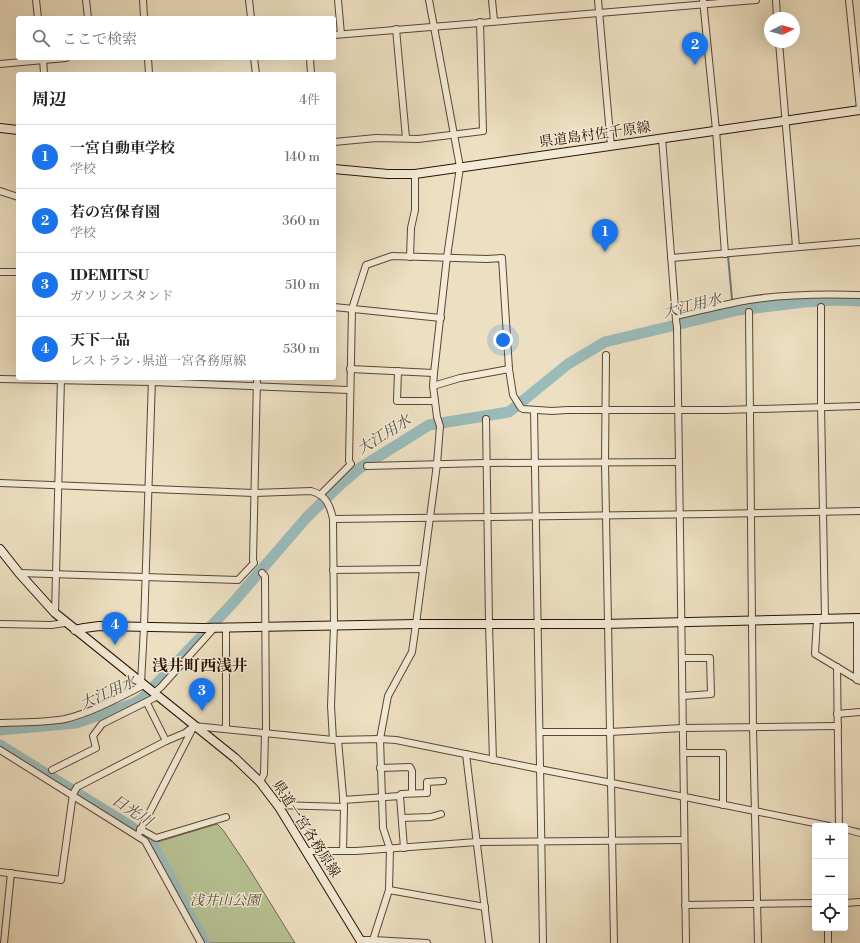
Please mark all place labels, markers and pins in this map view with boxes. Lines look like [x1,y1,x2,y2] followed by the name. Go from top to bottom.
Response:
[682,32,708,65] pin: 2
[592,219,618,252] pin: 1
[102,612,128,645] pin: 4
[189,678,215,711] pin: 3

